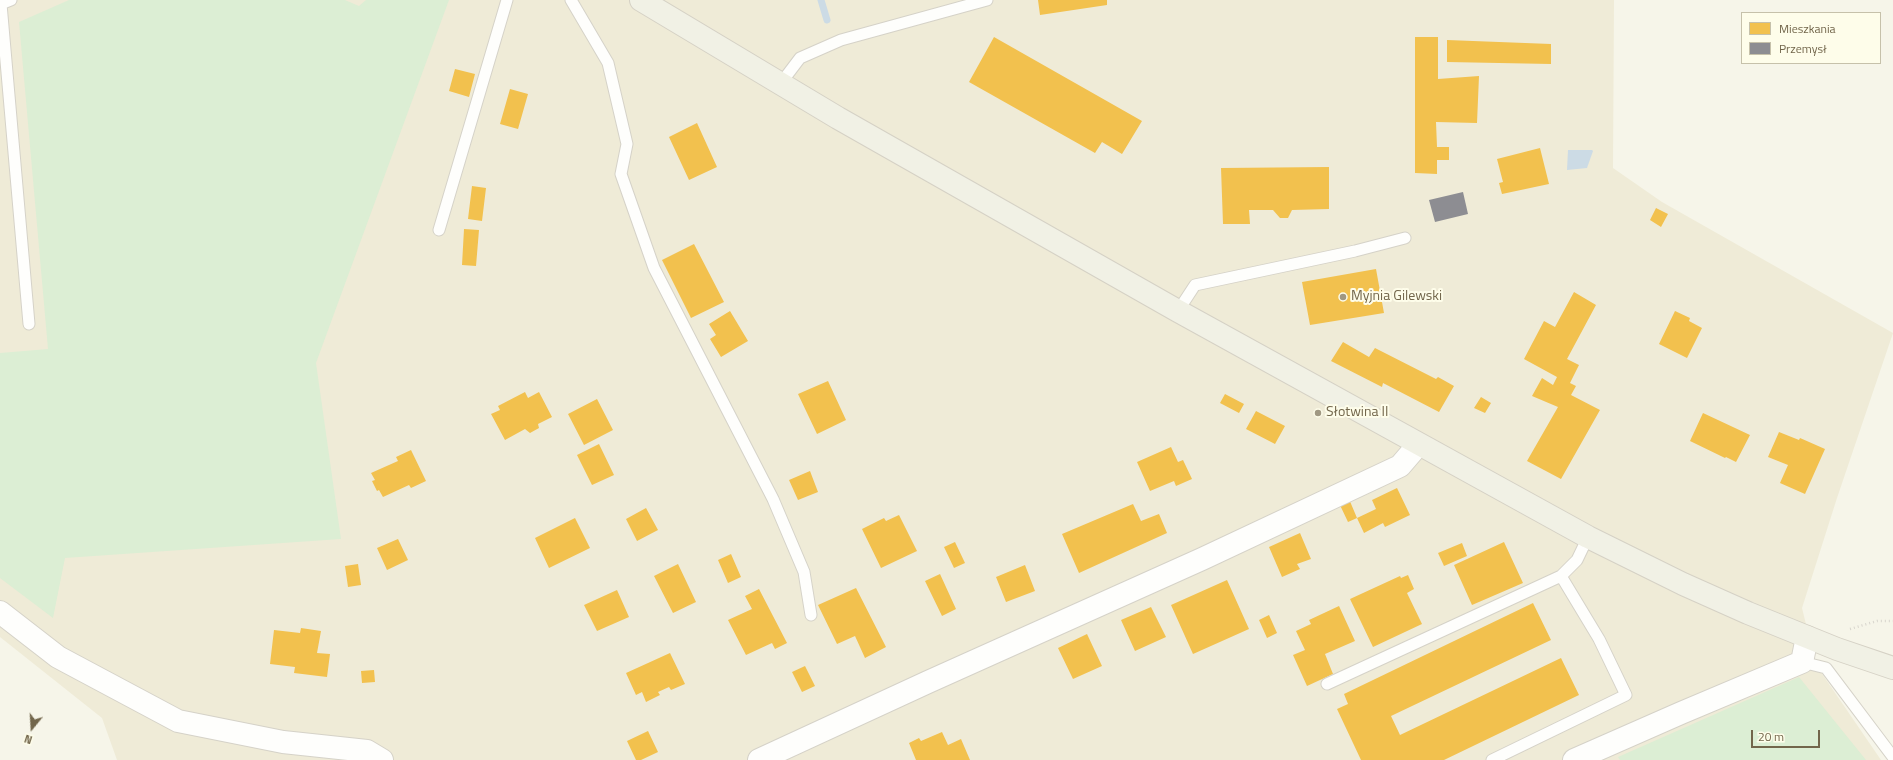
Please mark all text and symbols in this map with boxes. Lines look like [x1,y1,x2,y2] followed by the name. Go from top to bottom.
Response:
[1741,12,1881,64] legend
[1779,19,1836,38] text: Mieszkania
[1779,39,1827,58] text: Przemysł
[1351,289,1442,305] place label: Myjnia Gilewski
[1338,292,1348,302] marker: Myjnia Gilewski
[1326,405,1388,421] place label: Słotwina II
[1313,408,1323,418] marker: Słotwina II
[12,708,52,748] north arrow
[1753,722,1822,748] scale bar
[1758,727,1784,746] text: 20 m
[22,731,34,748] text: N

